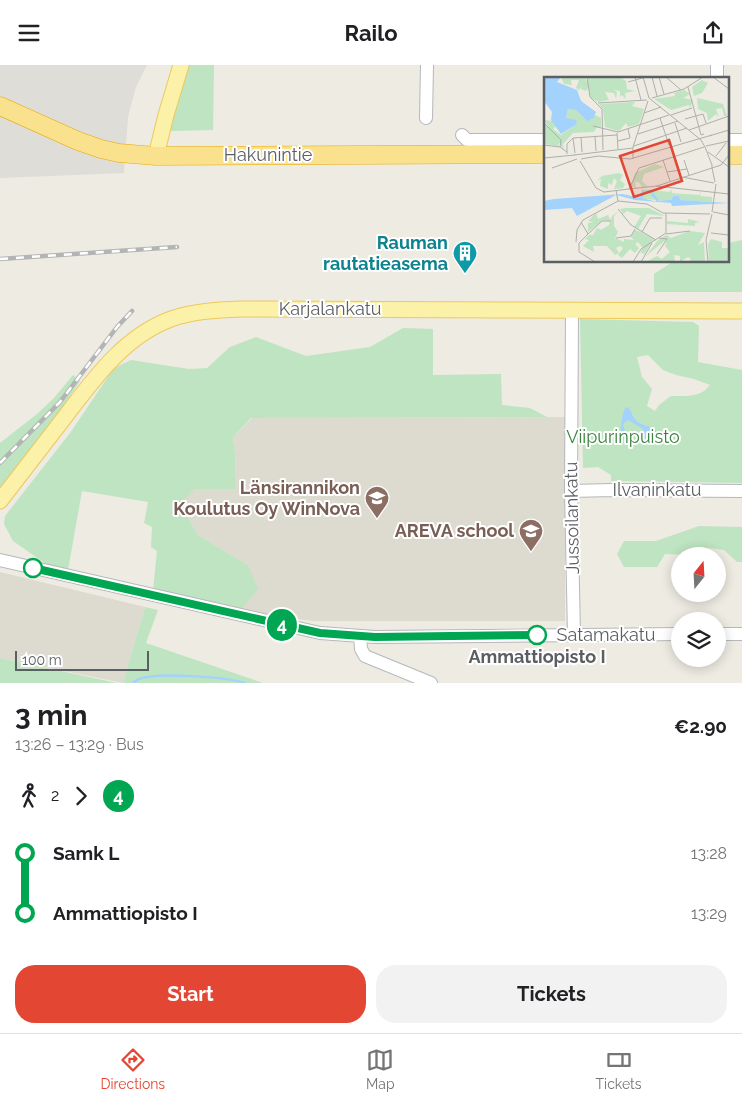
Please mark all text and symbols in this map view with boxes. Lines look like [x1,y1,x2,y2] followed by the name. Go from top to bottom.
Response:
[15,19,43,47] icon: menu
[699,19,727,47] icon: share
[345,20,397,46] text: Railo
[544,77,730,263] inset map
[224,144,313,165] street label: Hakunintie
[323,232,448,274] place label: Rauman rautatieasema
[452,240,478,274] building icon: Rauman rautatieasema
[279,298,381,319] street label: Karjalankatu
[566,426,680,447] park label: Viipurinpuisto
[560,462,583,574] street label: Jussoilankatu
[173,477,360,519] place label: Länsirannikon Koulutus Oy WinNova
[612,479,702,500] street label: Ilvaninkatu
[364,485,390,519] school or university icon: Länsirannikon Koulutus Oy WinNova
[518,518,544,552] school or university icon: AREVA school
[395,520,514,541] place label: AREVA school
[671,547,726,603] north arrow
[671,547,726,667] map controls
[23,558,43,578] unlabelled marker
[266,609,298,641] line badge: 4
[671,612,726,667] button: layers
[277,614,287,635] text: 4
[557,624,655,645] street label: Satamakatu
[527,625,547,645] marker: Ammattiopisto I
[468,646,606,667] place label: Ammattiopisto I
[15,648,149,671] scale bar
[22,652,62,668] text: 100 m
[15,699,87,732] text: 3 min
[674,715,727,737] text: €2.90
[15,735,144,754] text: 13:26 – 13:29 · Bus
[15,782,43,810] icon: walk
[67,782,95,810] icon: forward
[113,785,124,806] text: 4
[51,786,59,805] text: 2
[53,842,119,864] text: Samk L
[691,844,727,863] text: 13:28
[53,902,198,924] text: Ammattiopisto I
[691,904,727,923] text: 13:29
[15,965,366,1023] button: Start
[376,965,727,1023] button: Tickets
[100,1046,165,1092] tab: Directions
[366,1046,395,1092] tab: Map
[596,1046,642,1092] tab: Tickets

